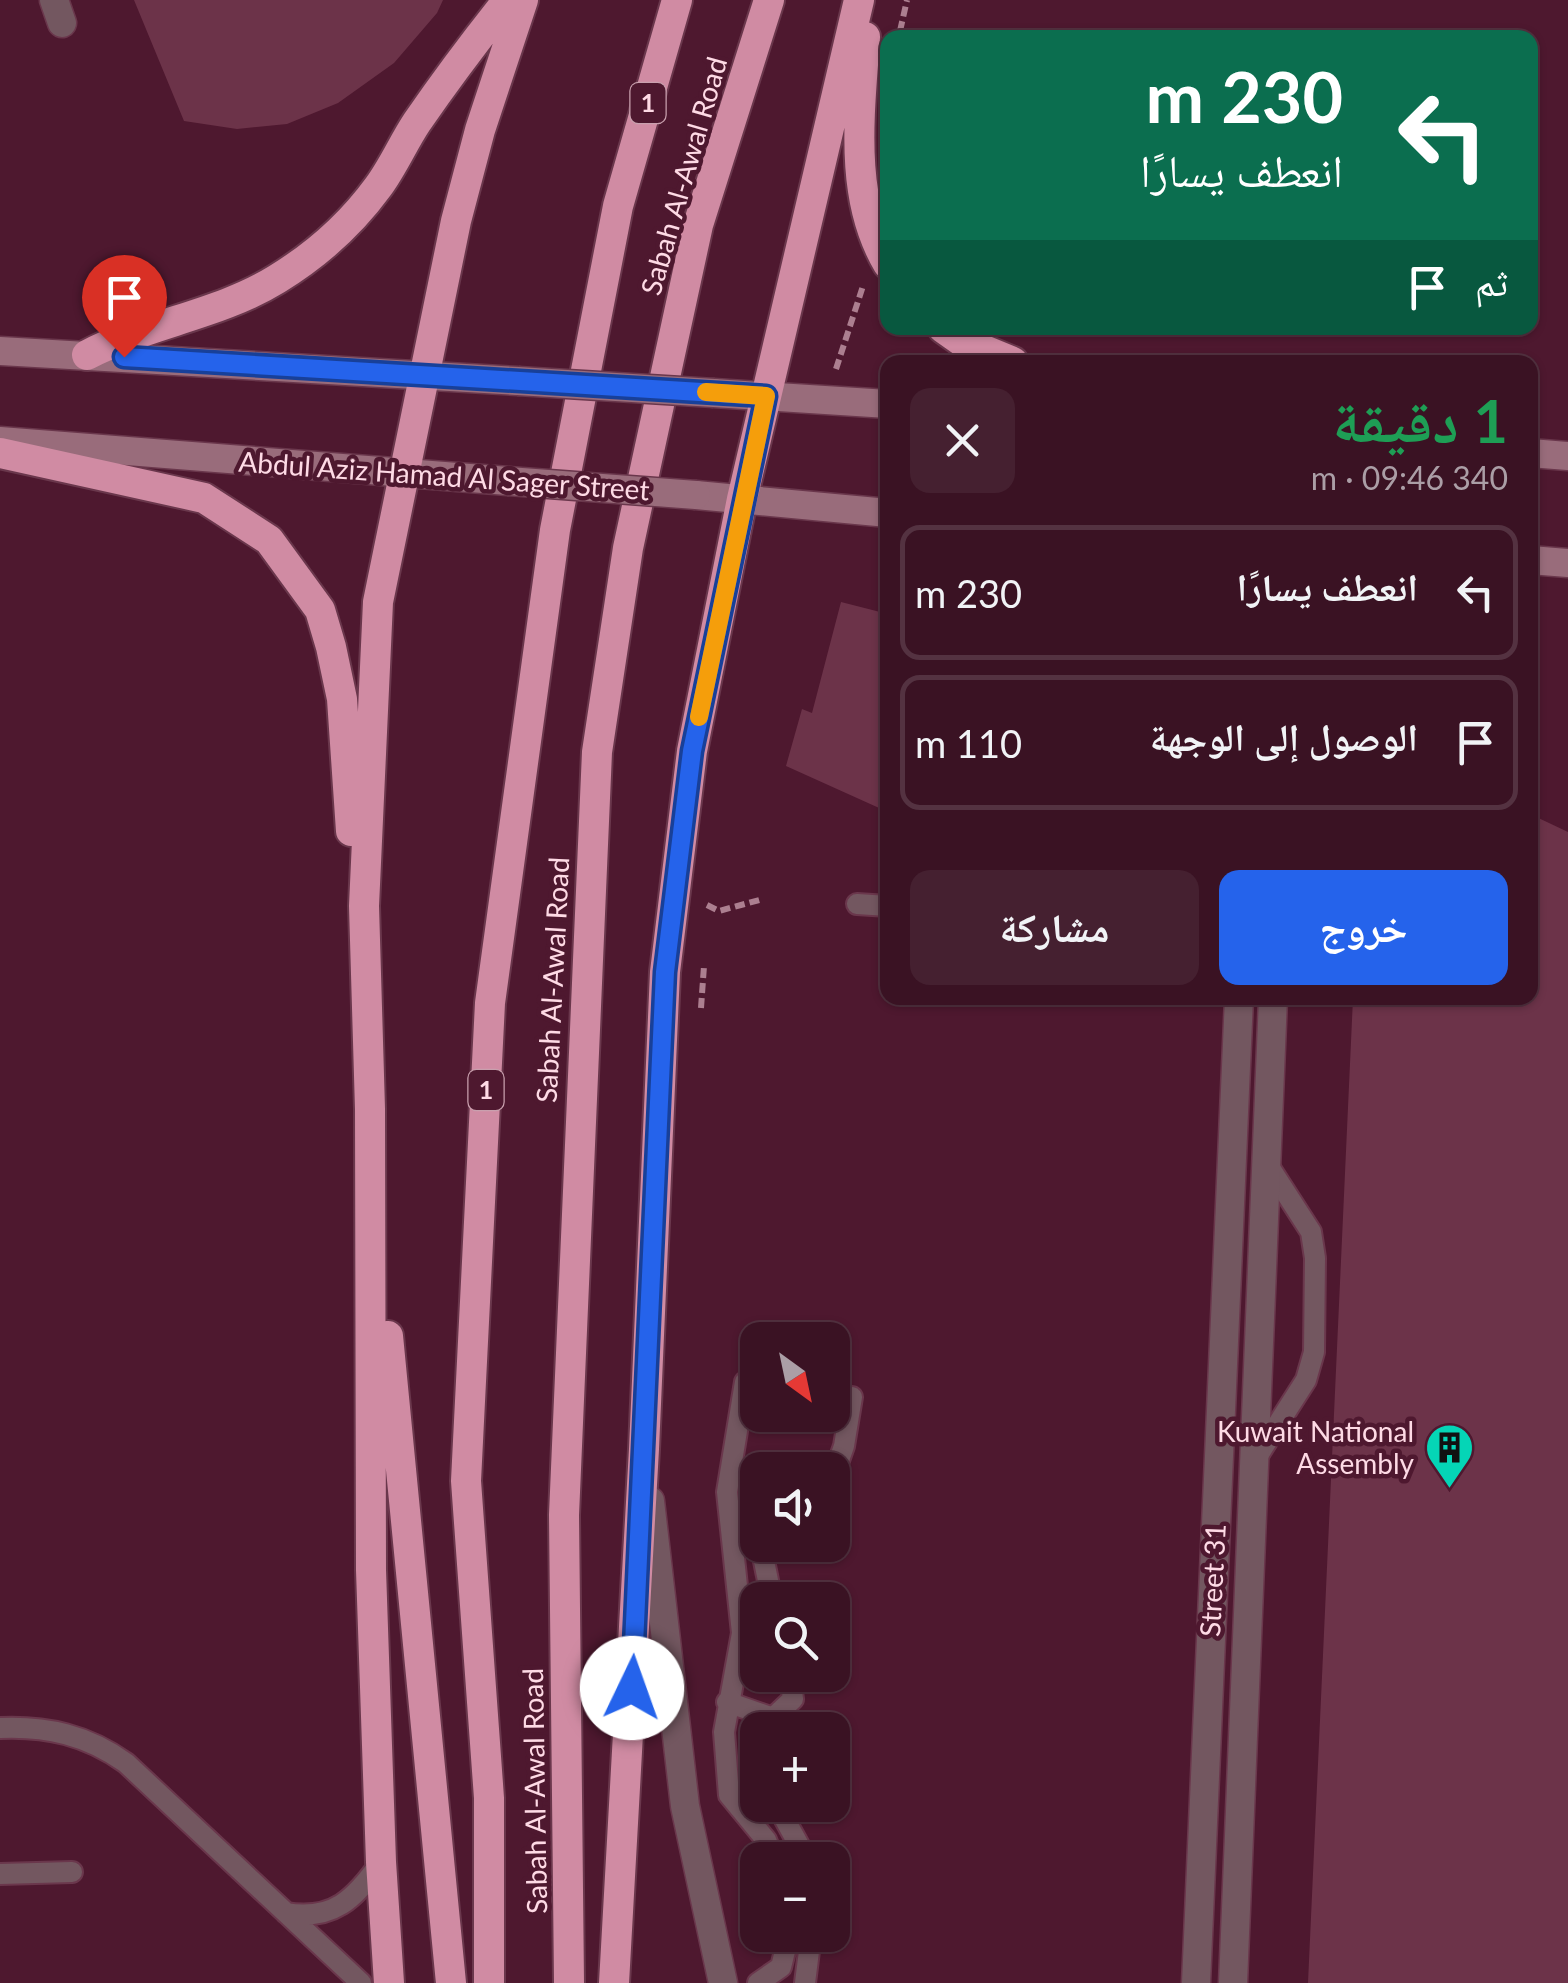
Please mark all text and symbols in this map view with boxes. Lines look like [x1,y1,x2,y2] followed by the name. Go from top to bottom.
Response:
[633,53,733,299] street label: Sabah Al-Awal Road
[1146,54,1343,138] text: 230 m
[1378,70,1508,200] icon: left
[630,83,666,123] road number: 1
[1140,143,1343,197] text: انعطف يسارًا
[82,255,167,358] pin
[1475,258,1508,304] text: ثم
[1400,260,1455,315] icon: arrive
[97,270,152,325] icon: arrive
[1333,384,1508,456] text: 1 دقيقة
[910,388,1015,493] button: close
[237,444,651,506] street label: Abdul Aziz Hamad Al Sager Street
[1311,458,1508,497] text: 340 m · 09:46
[1236,563,1418,609] text: انعطف يسارًا
[1448,565,1503,620] icon: left
[915,570,1022,616] text: 230 m
[1150,713,1418,759] text: الوصول إلى الوجهة
[1448,715,1503,770] icon: arrive
[915,720,1022,766] text: 110 m
[529,856,575,1104] street label: Sabah Al-Awal Road
[910,870,1199,985] button: مشاركة
[1219,870,1508,985] button: خروج
[468,1070,504,1110] road number: 1
[740,1322,850,1432] north arrow
[740,1322,850,1952] map controls
[1217,1414,1415,1480] place label: Kuwait National Assembly
[1423,1422,1475,1490] building icon: Kuwait National Assembly
[740,1452,850,1562] button: sound
[1192,1522,1232,1637] street label: Street 31
[740,1582,850,1692] button: search
[580,1636,684,1740] position arrow
[515,1668,553,1914] street label: Sabah Al-Awal Road
[740,1712,850,1822] button: +
[740,1842,850,1952] button: −

